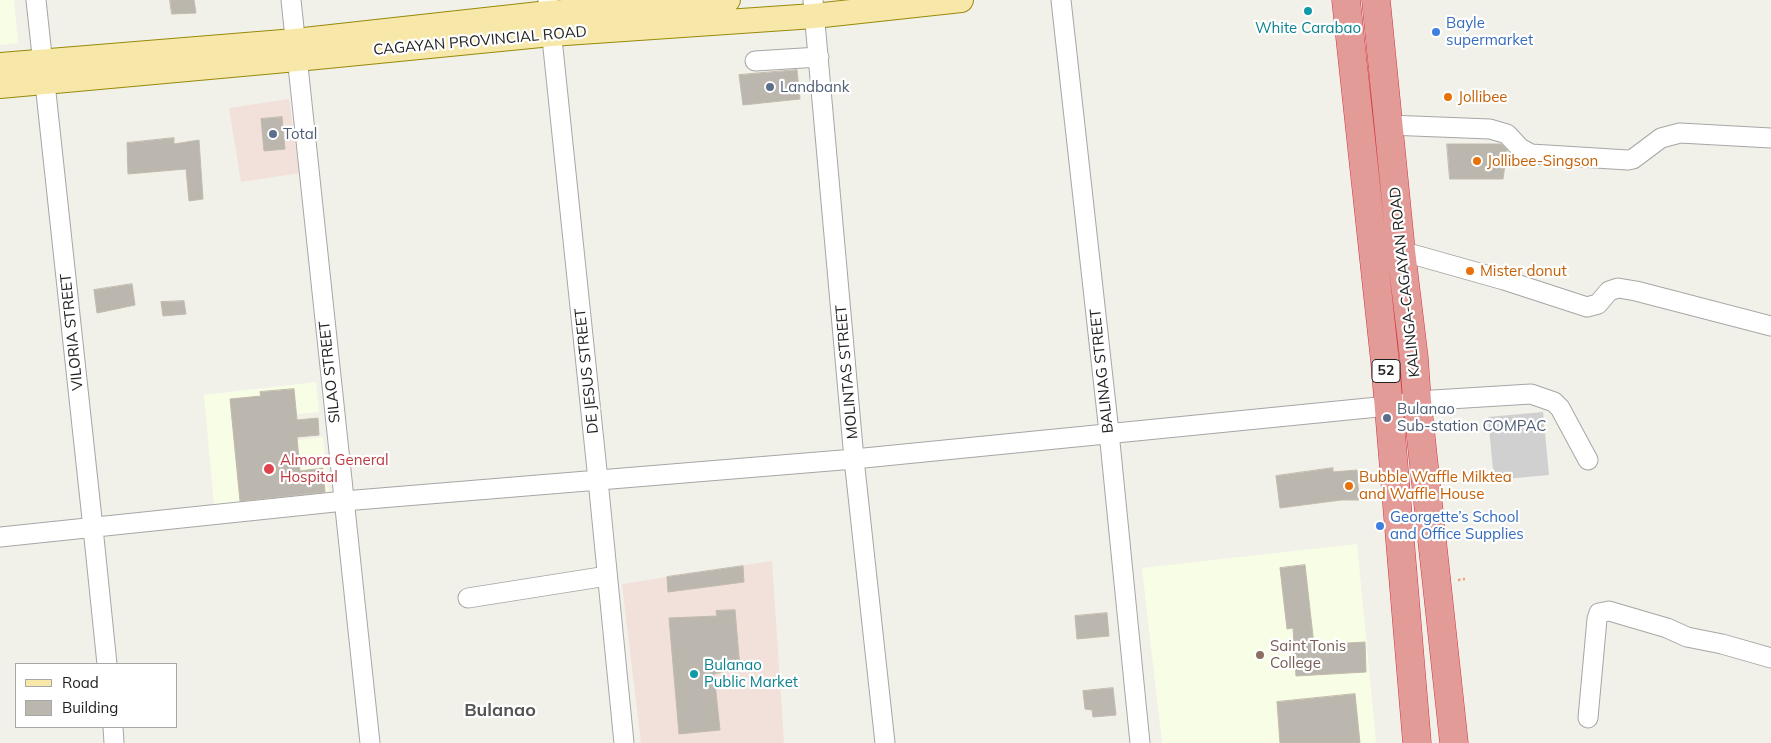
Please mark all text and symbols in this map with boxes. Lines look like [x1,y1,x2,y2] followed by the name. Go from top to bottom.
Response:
[1302,5,1314,17] marker: White Carabao
[1446,14,1533,49] place label: Bayle supermarket
[1255,19,1361,37] place label: White Carabao
[372,23,588,59] street label: CAGAYAN PROVINCIAL ROAD
[1430,26,1442,38] marker: Bayle supermarket
[780,78,849,96] place label: Landbank
[764,81,776,93] marker: Landbank
[1458,88,1508,106] place label: Jollibee
[1442,91,1454,103] marker: Jollibee
[283,125,317,143] place label: Total
[267,128,279,140] marker: Total
[1487,152,1598,170] place label: Jollibee-Singson
[1471,155,1483,167] marker: Jollibee-Singson
[1386,186,1424,378] street label: KALINGA-CAGAYAN ROAD
[1480,262,1567,280] place label: Mister donut
[1464,265,1476,277] marker: Mister donut
[57,272,87,392] street label: VILORIA STREET
[832,304,862,440] street label: MOLINTAS STREET
[571,307,603,435] street label: DE JESUS STREET
[1087,308,1117,434] street label: BALINAG STREET
[316,320,344,424] street label: SILAO STREET
[1372,360,1400,382] road number: 52
[1397,400,1547,435] place label: Bulanao Sub-station COMPAC
[1381,412,1393,424] marker: Bulanao Sub-station COMPAC
[280,451,389,486] place label: Almora General Hospital
[262,462,276,476] marker: Almora General Hospital
[1359,468,1512,503] place label: Bubble Waffle Milktea and Waffle House
[1343,480,1355,492] marker: Bubble Waffle Milktea and Waffle House
[1390,508,1524,543] place label: Georgette’s School and Office Supplies
[1374,520,1386,532] marker: Georgette’s School and Office Supplies
[1270,637,1346,672] place label: Saint Tonis College
[1254,649,1266,661] marker: Saint Tonis College
[704,656,798,691] place label: Bulanao Public Market
[15,663,178,728] legend
[688,668,700,680] marker: Bulanao Public Market
[62,673,99,692] text: Road
[62,698,118,717] text: Building
[464,700,536,722] district label: Bulanao

